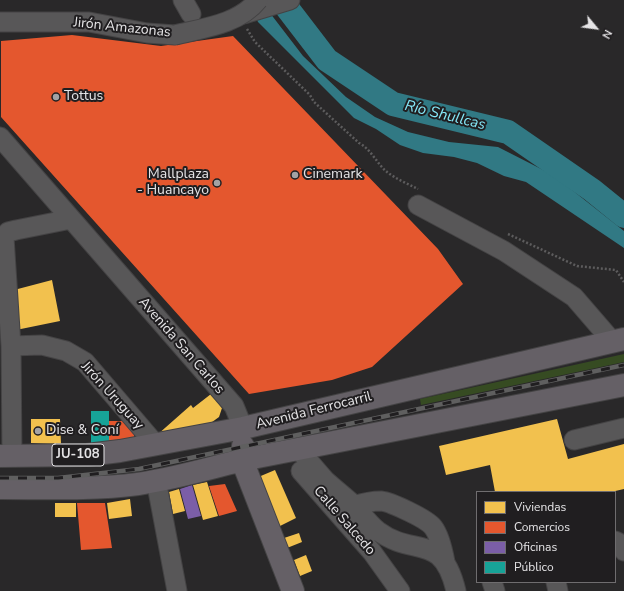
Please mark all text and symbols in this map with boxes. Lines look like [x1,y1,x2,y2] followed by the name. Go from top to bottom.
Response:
[576,8,616,48] north arrow
[72,15,172,41] street label: Jirón Amazonas
[598,27,615,41] text: N
[64,89,103,105] place label: Tottus
[51,92,61,102] marker: Tottus
[403,97,487,135] water label: Río Shullcas
[137,167,209,200] place label: Mallplaza - Huancayo
[303,167,362,183] place label: Cinemark
[290,170,300,180] marker: Cinemark
[212,178,222,188] marker: Mallplaza - Huancayo
[134,294,228,398] street label: Avenida San Carlos
[77,359,147,433] street label: Jirón Uruguay
[254,389,374,433] street label: Avenida Ferrocarril
[46,423,119,439] place label: Dise & Coní
[33,426,43,436] marker: Dise & Coní
[52,444,104,466] road number: JU-108
[310,483,378,559] street label: Calle Salcedo
[476,491,616,583] legend
[514,499,566,515] text: Viviendas
[514,519,570,535] text: Comercios
[514,539,557,555] text: Oficinas
[514,559,554,575] text: Público

